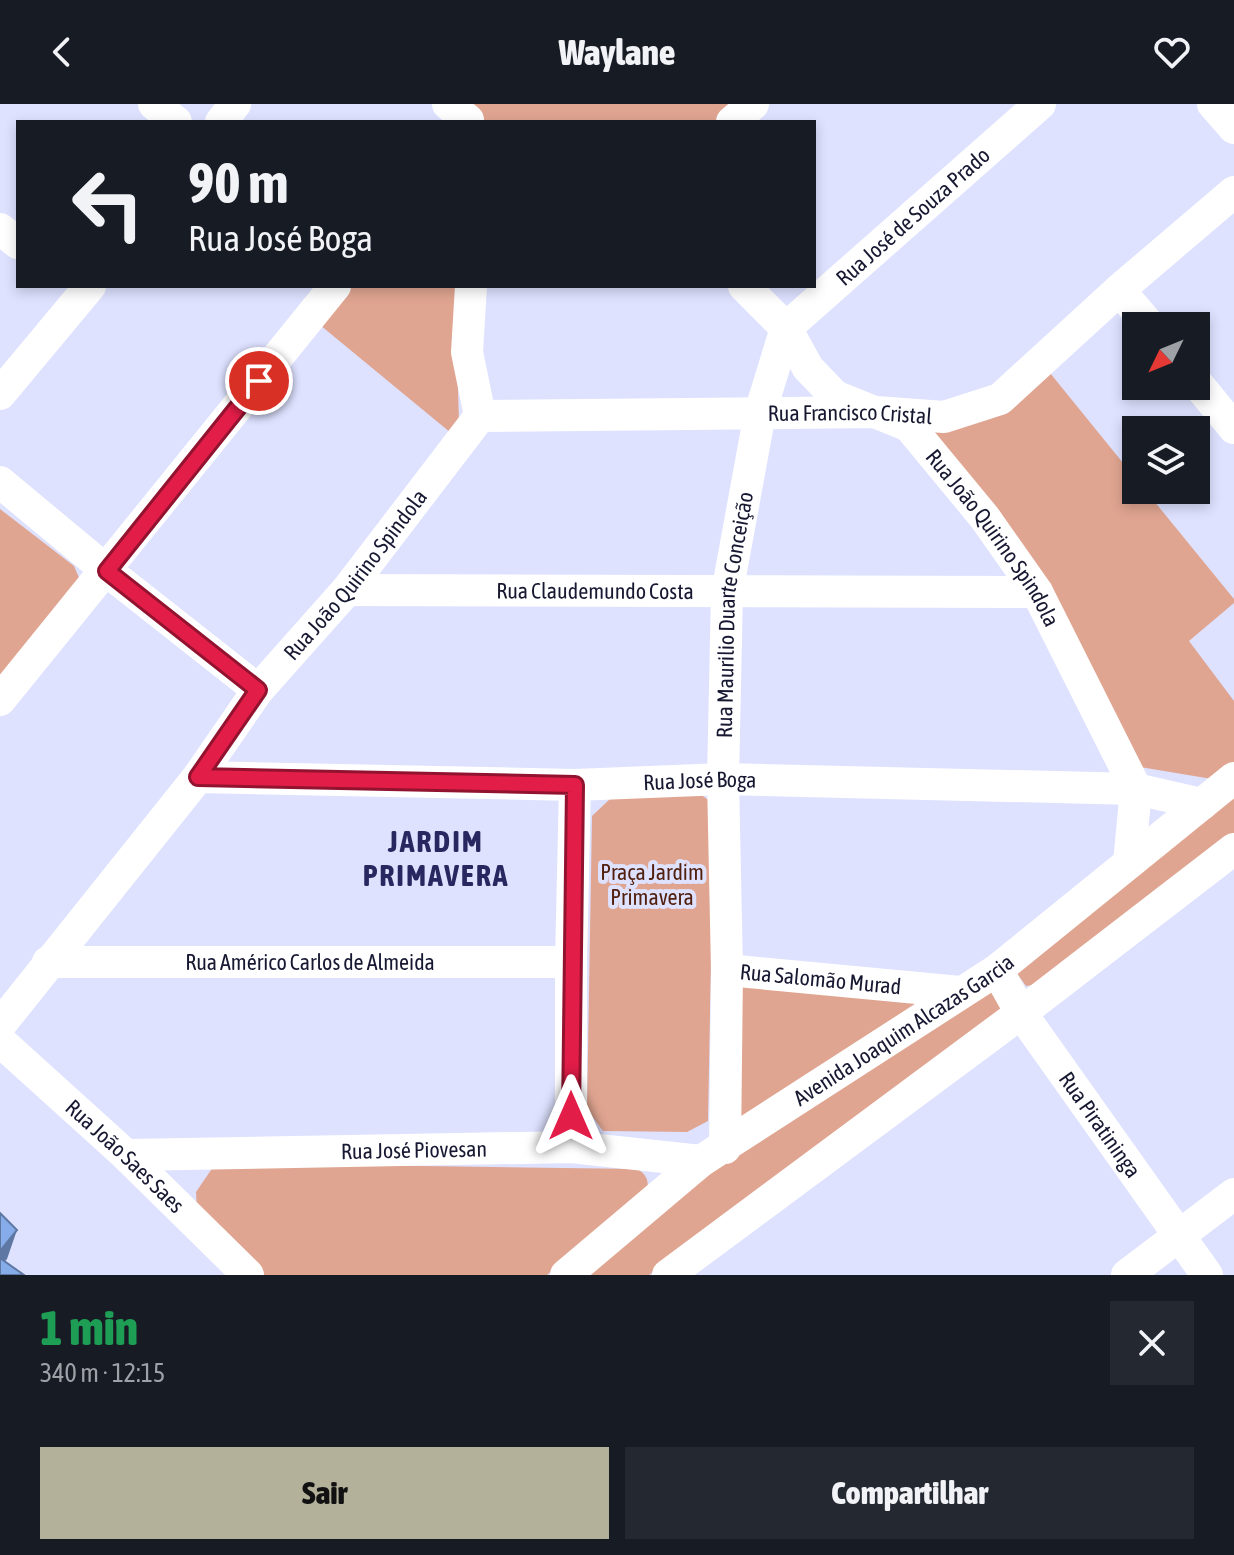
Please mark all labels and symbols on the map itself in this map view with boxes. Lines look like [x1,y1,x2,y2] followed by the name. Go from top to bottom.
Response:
[831,142,995,291] street label: Rua José de Souza Prado
[1122,312,1210,400] north arrow
[225,347,293,415] pin
[768,399,933,429] street label: Rua Francisco Cristal
[921,444,1065,631] street label: Rua João Quirino Spindola
[278,484,432,665] street label: Rua João Quirino Spindola
[711,490,758,738] street label: Rua Maurilio Duarte Conceição
[496,577,694,604] street label: Rua Claudemundo Costa
[643,766,757,795] street label: Rua José Boga
[363,824,509,892] district label: JARDIM PRIMAVERA
[600,859,704,910] park label: Praça Jardim Primavera
[185,949,435,975] street label: Rua Américo Carlos de Almeida
[789,949,1019,1111] street label: Avenida Joaquim Alcazas Garcia
[739,958,902,999] street label: Rua Salomão Murad
[1054,1067,1147,1182] street label: Rua Piratininga
[529,1074,613,1158] position arrow
[60,1094,190,1218] street label: Rua João Saes Saes
[341,1136,487,1164] street label: Rua José Piovesan

